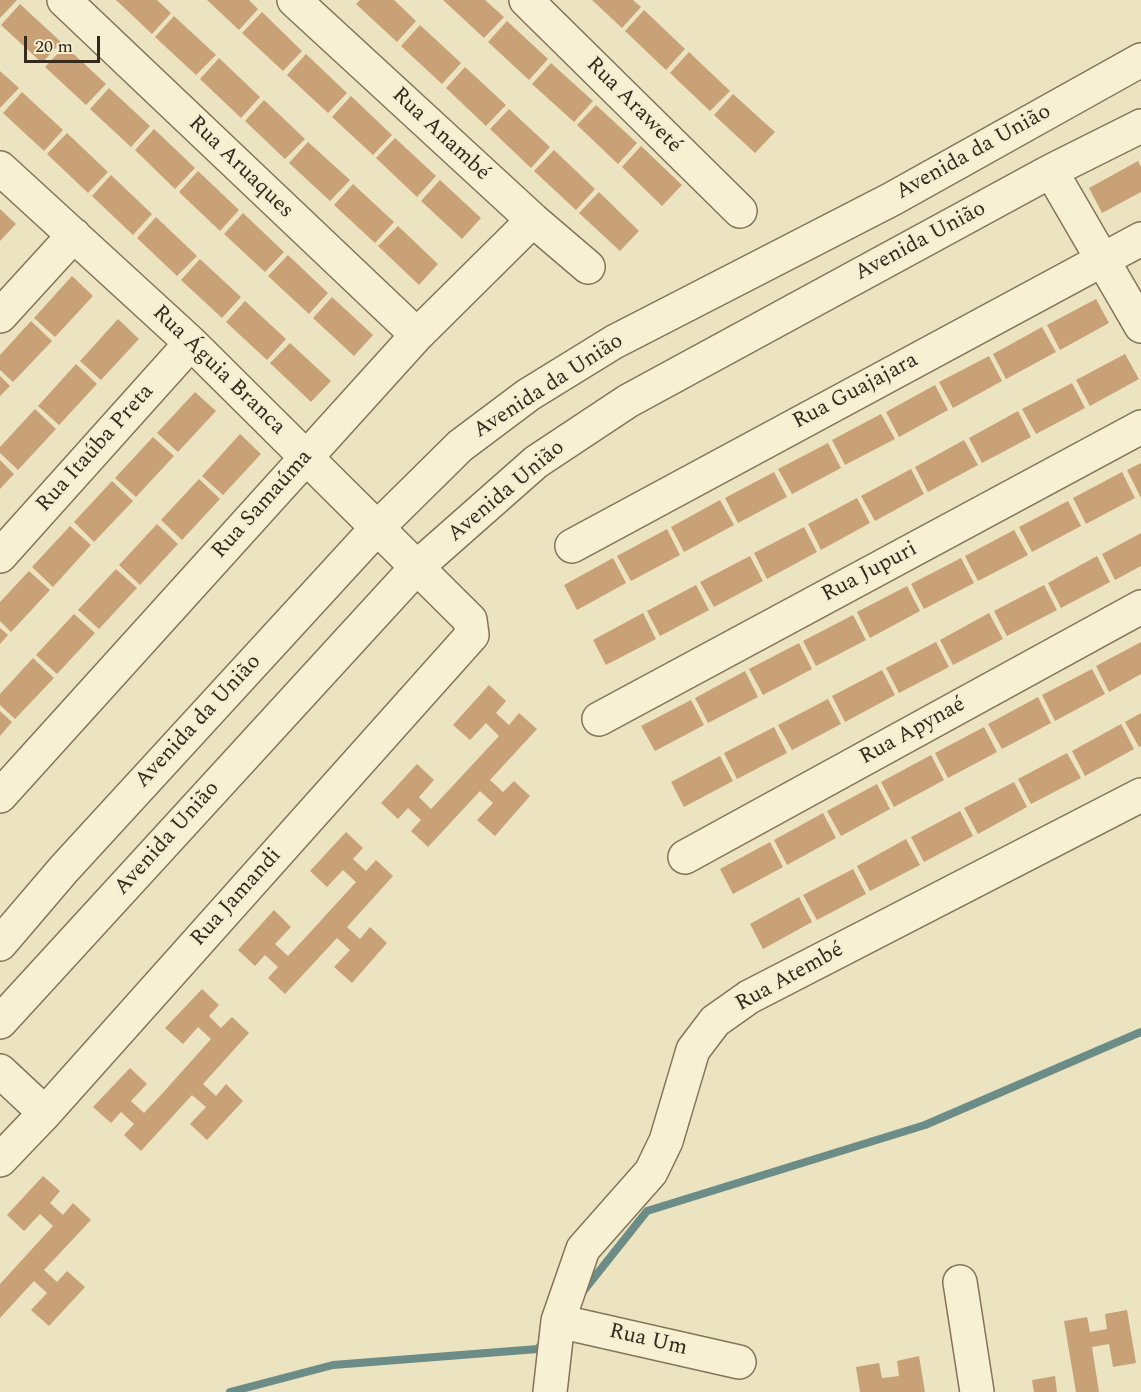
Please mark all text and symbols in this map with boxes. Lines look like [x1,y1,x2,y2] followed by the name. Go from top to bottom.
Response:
[27,24,104,62] scale bar
[35,33,73,60] text: 20 m
[579,52,687,160] street label: Rua Araweté
[385,83,495,187] street label: Rua Anambé
[892,99,1056,207] street label: Avenida da União
[182,111,298,225] street label: Rua Aruaques
[851,196,991,288] street label: Avenida União
[146,301,290,441] street label: Rua Águia Branca
[469,329,629,445] street label: Avenida da União
[789,348,923,436] street label: Rua Guajajara
[32,380,160,518] street label: Rua Itaúba Preta
[443,435,571,549] street label: Avenida União
[207,445,319,565] street label: Rua Samaúma
[818,537,922,609] street label: Rua Jupuri
[130,650,268,794] street label: Avenida da União
[856,692,970,772] street label: Rua Apynaé
[110,776,226,902] street label: Avenida União
[186,843,288,953] street label: Rua Jamandi
[731,938,849,1018] street label: Rua Atembé
[606,1319,690,1363] street label: Rua Um

